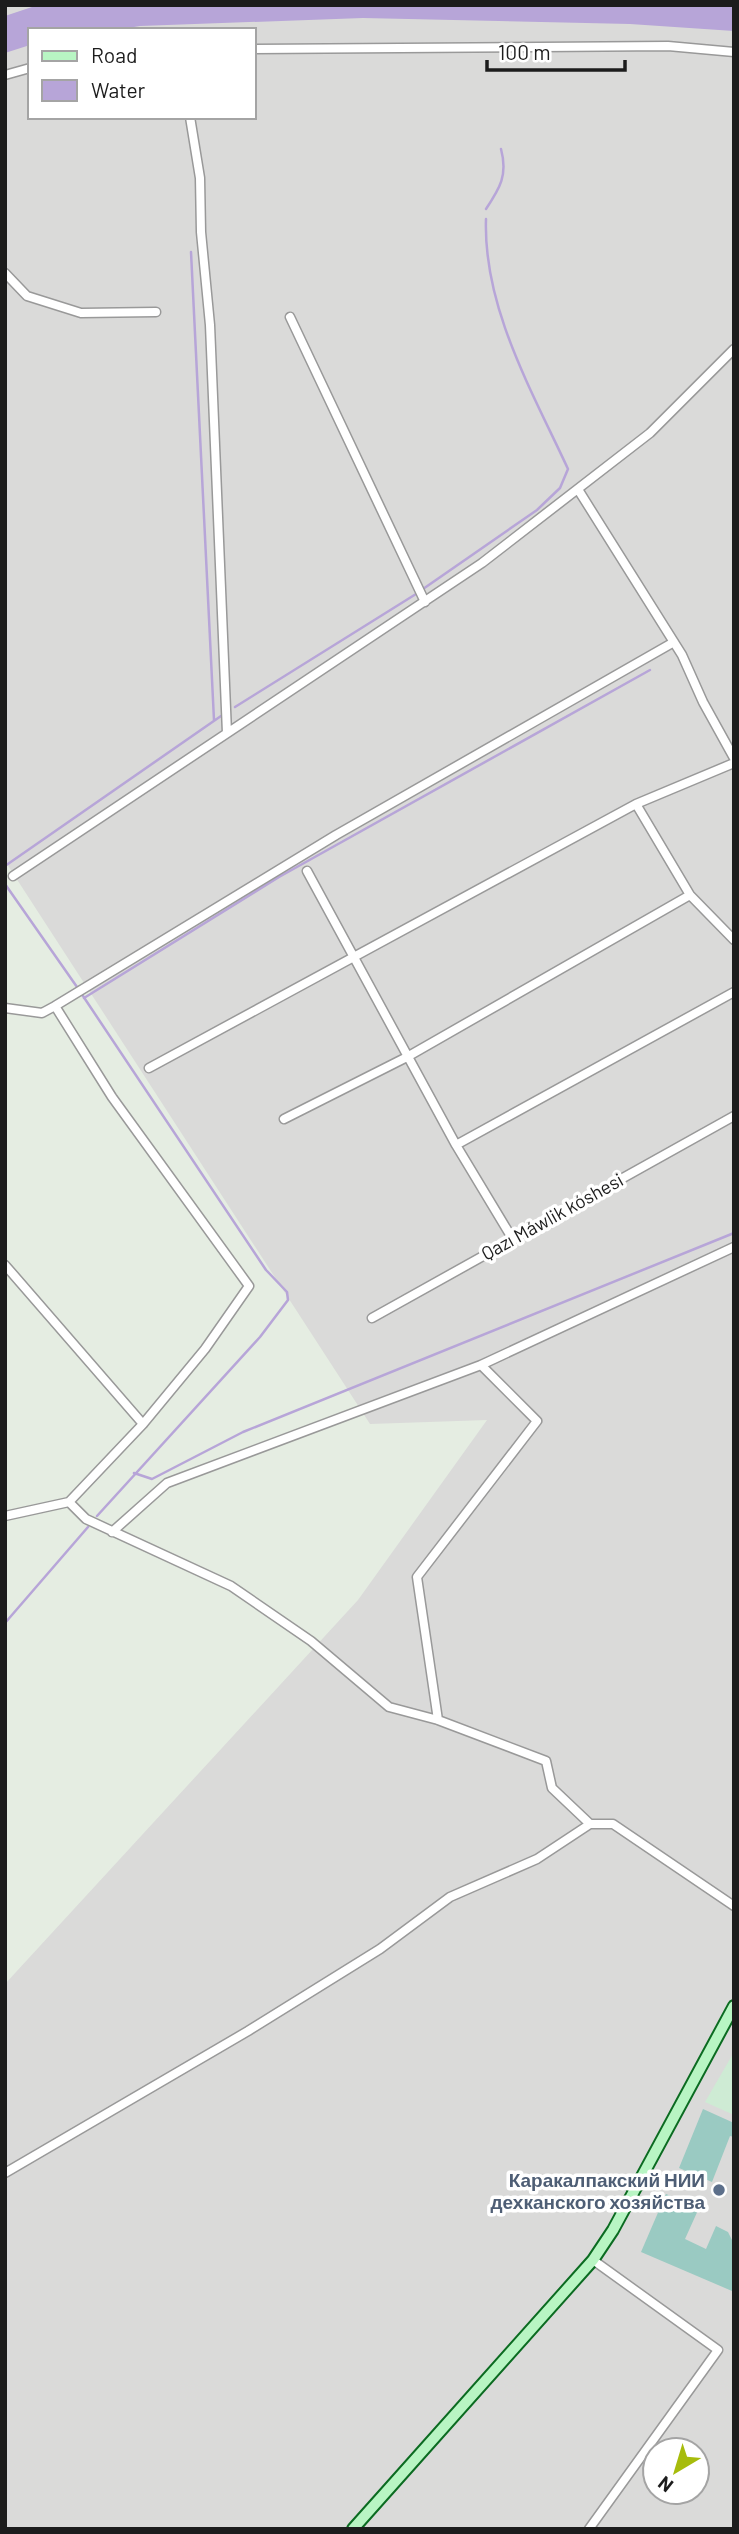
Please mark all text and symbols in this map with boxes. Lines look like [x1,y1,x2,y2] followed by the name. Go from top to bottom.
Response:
[28,28,256,119] legend
[487,28,625,72] scale bar
[498,39,551,64] text: 100 m
[91,42,137,67] text: Road
[91,77,146,102] text: Water
[477,1167,627,1265] street label: Qazı Máwlik kóshesi
[490,2168,705,2213] place label: Каракалпакский НИИ дехканского хозяйства
[711,2182,727,2198] marker: Каракалпакский НИИ дехканского хозяйства
[641,2436,711,2506] north arrow
[653,2472,677,2498] text: N

